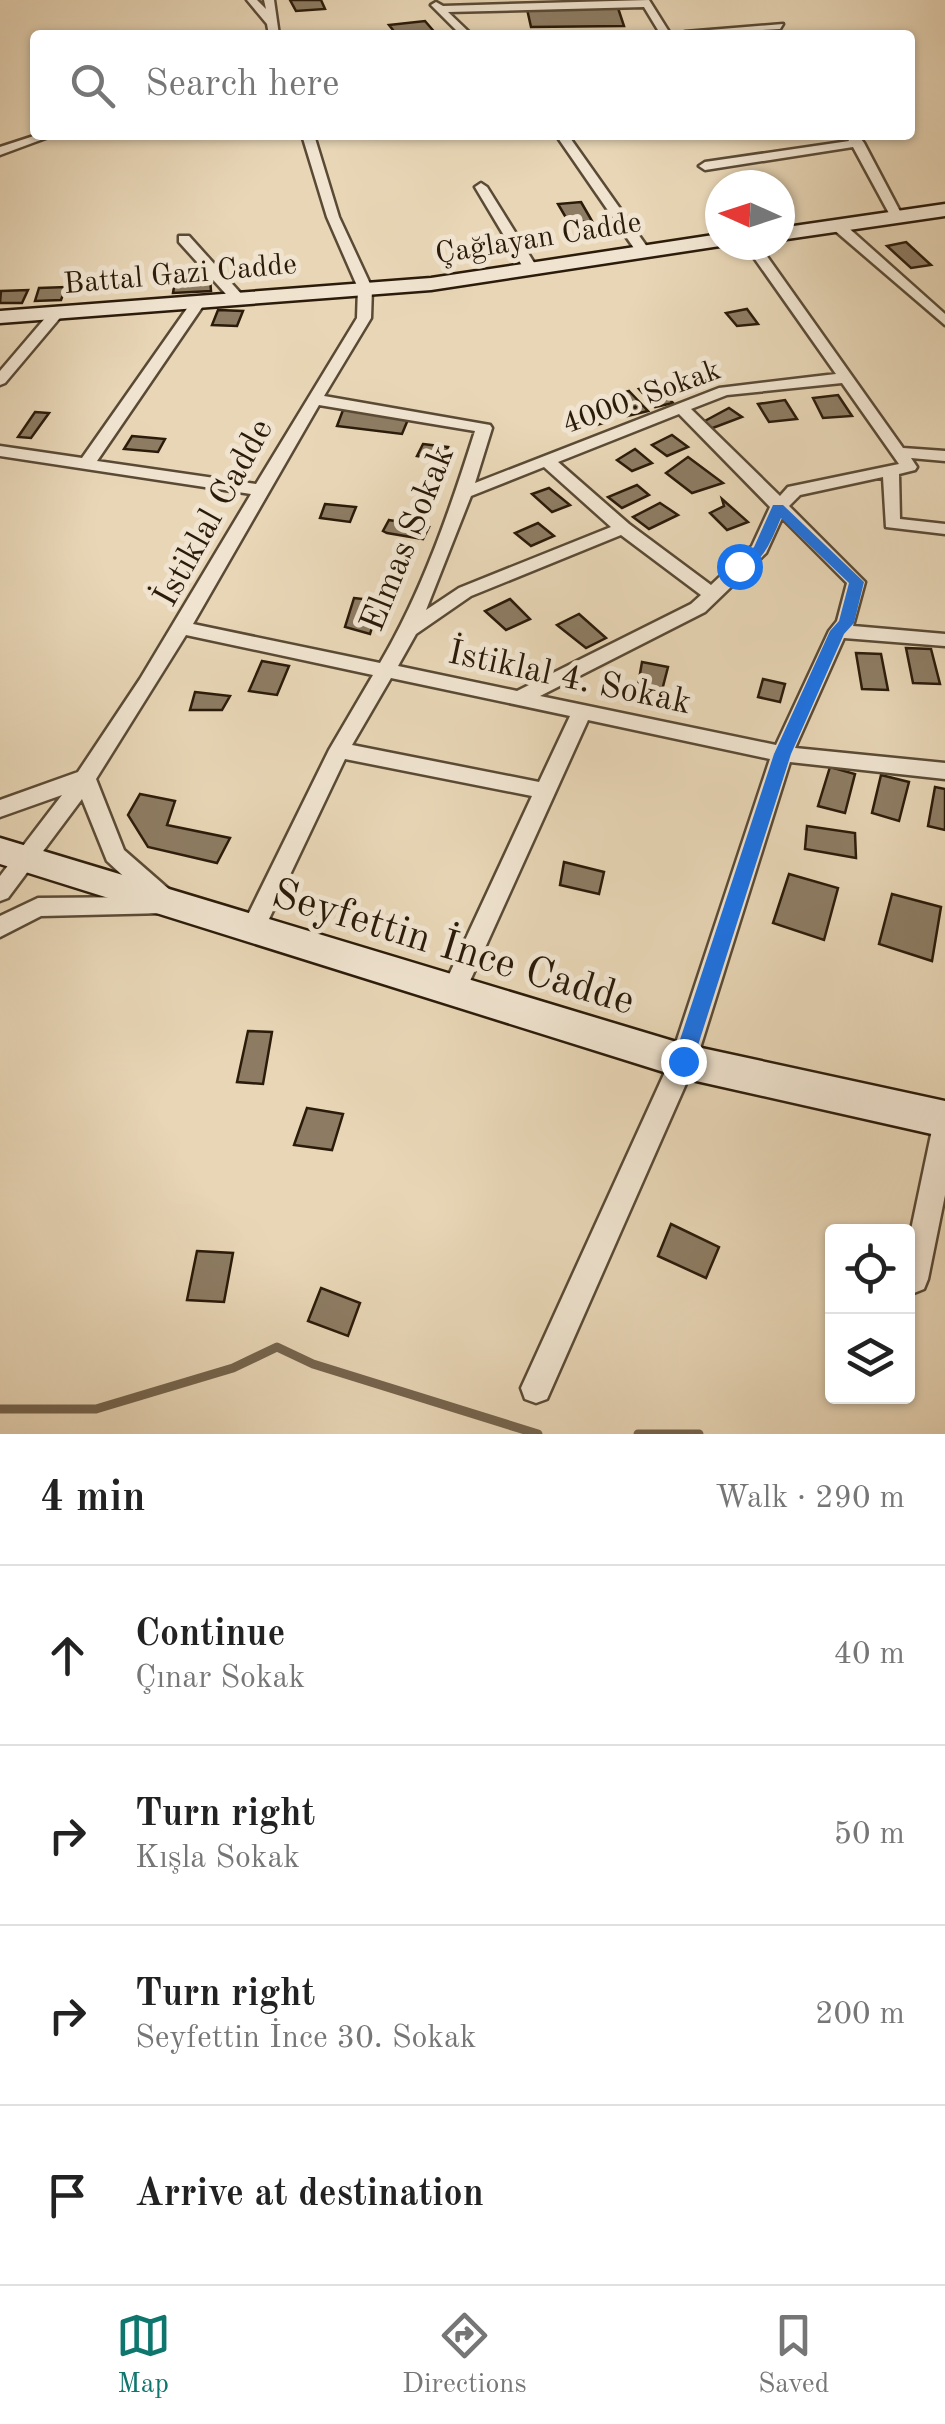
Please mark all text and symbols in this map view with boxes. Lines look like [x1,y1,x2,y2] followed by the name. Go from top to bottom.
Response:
[30,30,915,140] search box
[65,58,120,113] icon: search
[145,66,340,104] text: Search here
[705,170,795,260] north arrow
[433,208,643,270] street label: Çağlayan Cadde
[62,250,298,300] street label: Battal Gazi Cadde
[559,355,725,440] street label: 4000. Sokak
[143,411,280,613] street label: İstiklal Cadde
[355,441,461,637] street label: Elmas Sokak
[717,544,763,590] route start
[445,630,695,721] street label: İstiklal 4. Sokak
[267,867,641,1024] street label: Seyfettin İnce Cadde
[661,1039,707,1085] route end
[825,1224,915,1404] map controls
[825,1224,915,1314] button: locate
[825,1314,915,1404] button: layers
[40,1478,146,1520] text: 4 min
[715,1483,905,1515] text: Walk · 290 m
[135,1616,285,1654] text: Continue
[40,1628,95,1683] icon: ahead
[834,1639,905,1671] text: 40 m
[135,1663,305,1695] text: Çınar Sokak
[135,1796,315,1834] text: Turn right
[40,1808,95,1863] icon: right
[834,1819,905,1851] text: 50 m
[135,1843,300,1875] text: Kışla Sokak
[135,1976,315,2014] text: Turn right
[40,1988,95,2043] icon: right
[815,1999,905,2031] text: 200 m
[135,2023,476,2055] text: Seyfettin İnce 30. Sokak
[40,2168,95,2223] icon: arrive
[135,2176,484,2214] text: Arrive at destination
[116,2308,171,2403] tab: Map
[402,2308,527,2403] tab: Directions
[758,2308,829,2403] tab: Saved

